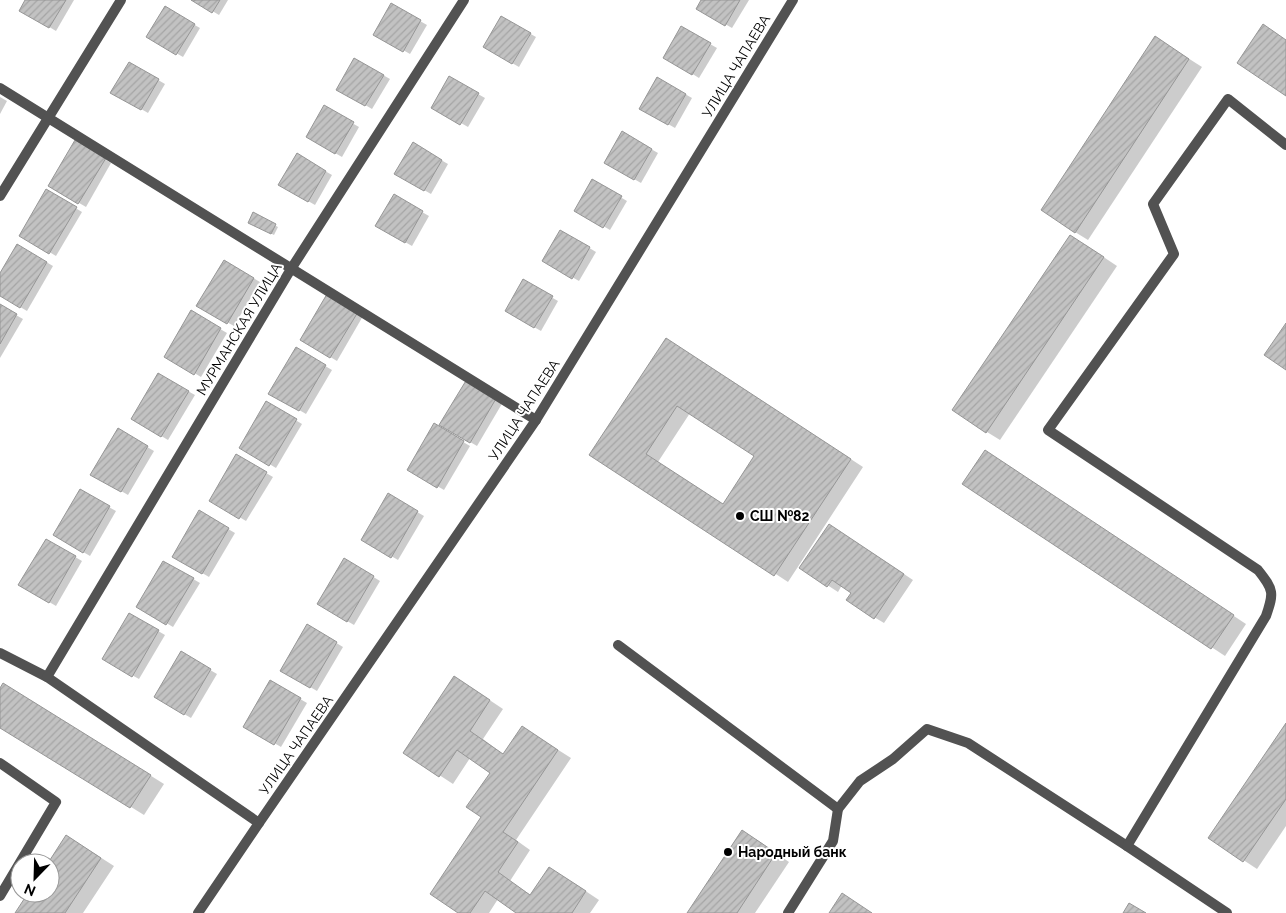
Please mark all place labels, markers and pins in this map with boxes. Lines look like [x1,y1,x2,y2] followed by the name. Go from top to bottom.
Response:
[750,508,810,524] place label: СШ №82
[734,510,746,522] marker: СШ №82
[738,844,847,860] place label: Народный банк
[722,846,734,858] marker: Народный банк

